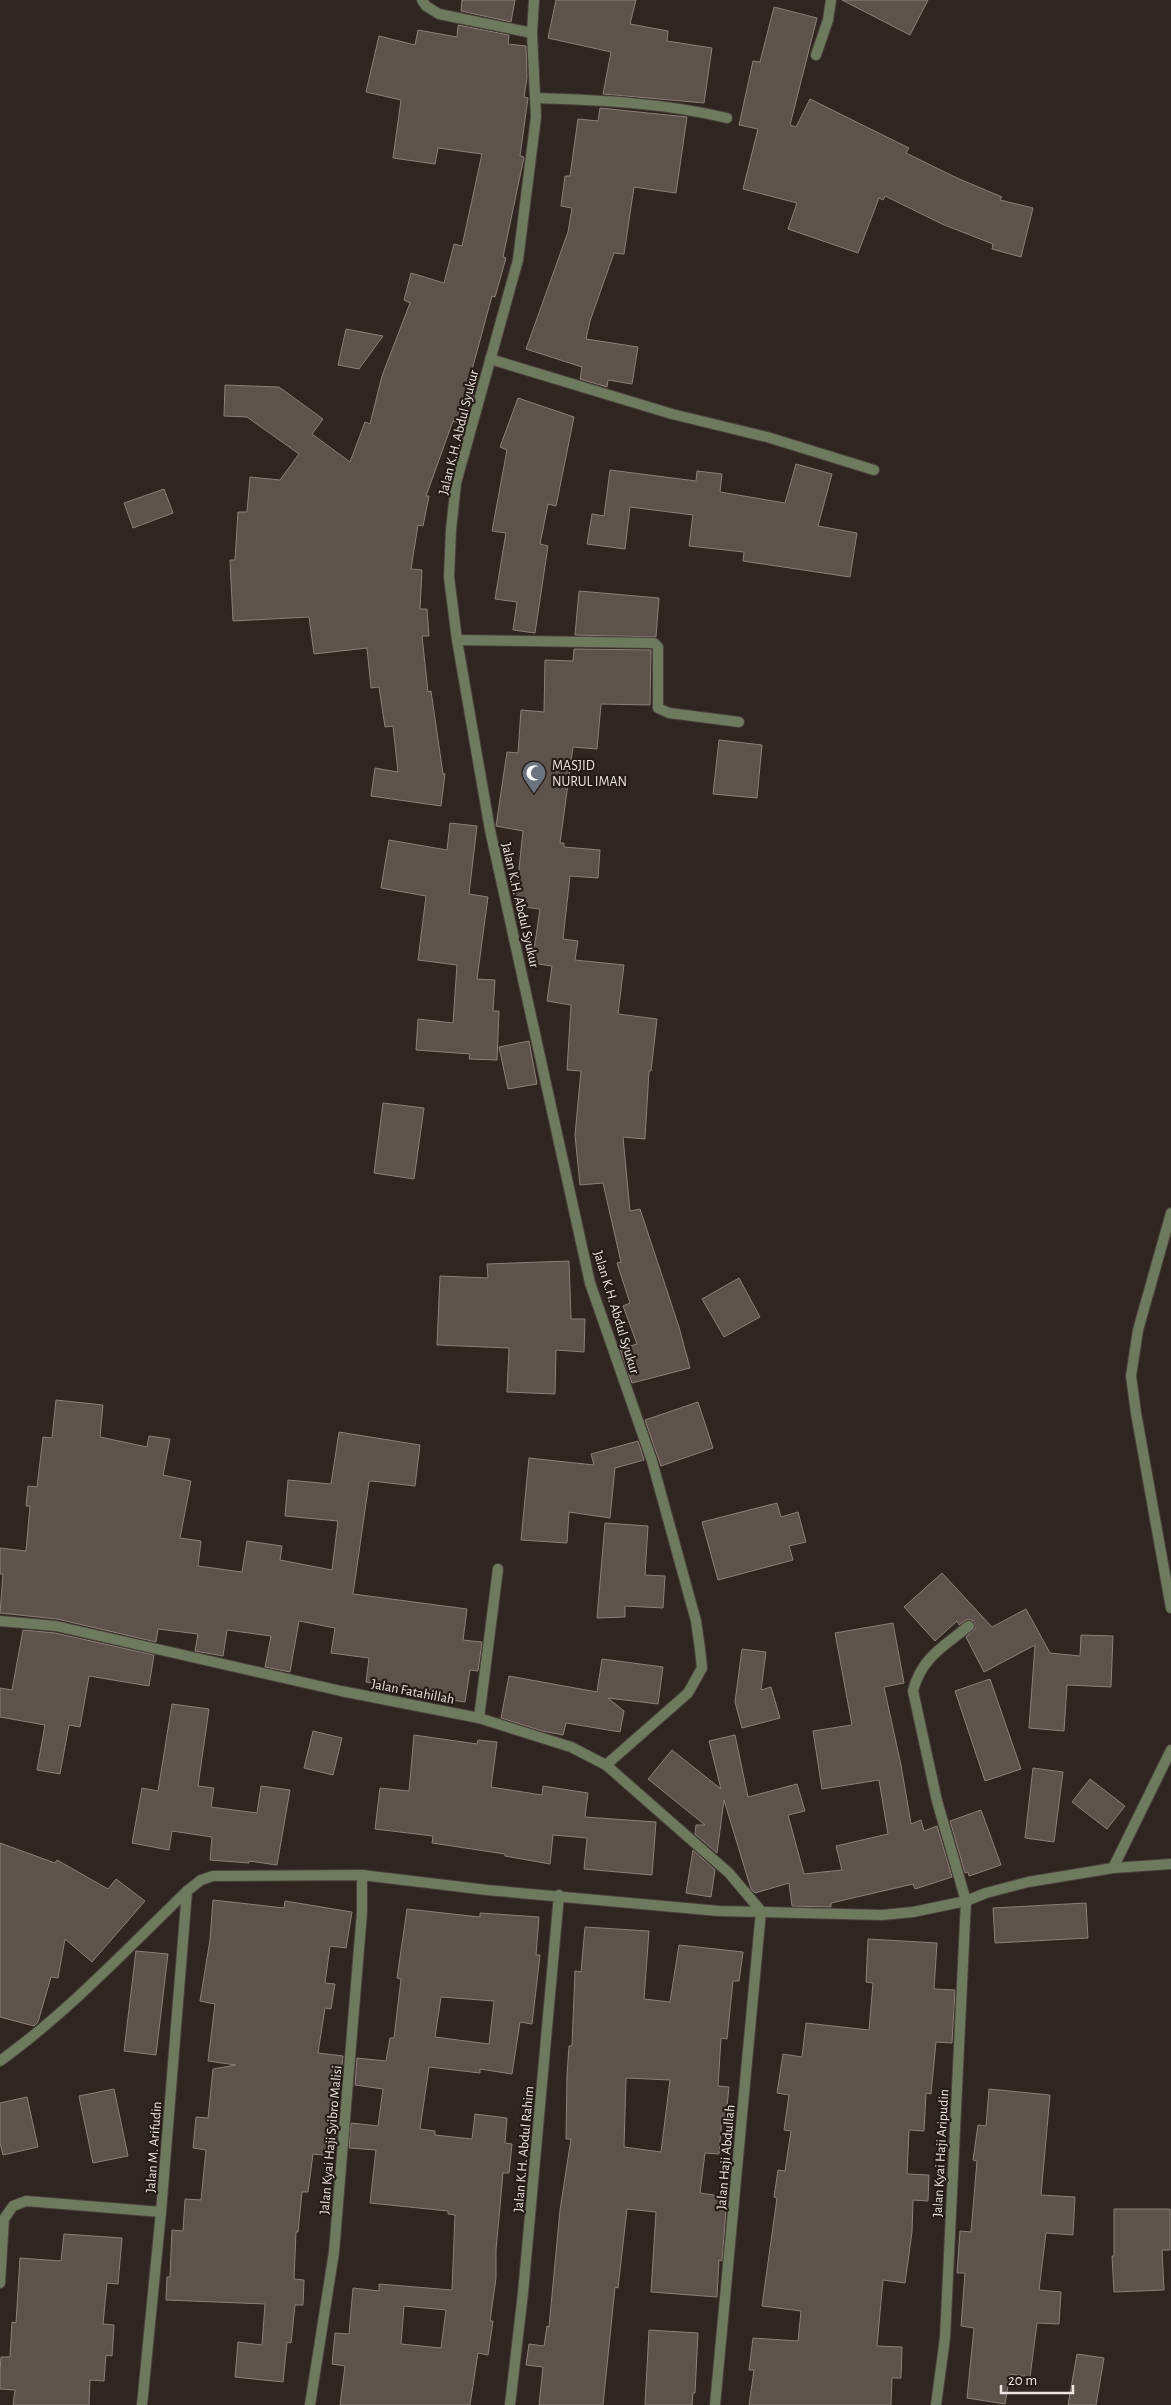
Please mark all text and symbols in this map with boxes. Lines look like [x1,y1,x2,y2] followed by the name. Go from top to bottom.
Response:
[437,368,481,496] street label: Jalan K.H. Abdul Syukur
[552,759,627,789] place label: MASJID NURUL IMAN
[521,760,547,794] mosque icon: MASJID NURUL IMAN
[499,841,541,970] street label: Jalan K.H. Abdul Syukur
[591,1249,642,1376] street label: Jalan K.H. Abdul Syukur
[370,1677,456,1707] street label: Jalan Fatahillah
[318,2065,344,2215] street label: Jalan Kyai Haji Syibro Malisi
[512,2085,536,2213] street label: Jalan K.H. Abdul Rahim
[931,2089,951,2217] street label: Jalan Kyai Haji Aripudin
[144,2101,164,2193] street label: Jalan M. Arifudin
[714,2104,738,2210] street label: Jalan Haji Abdullah
[1001,2362,1074,2394] scale bar
[1008,2373,1037,2388] text: 20 m

